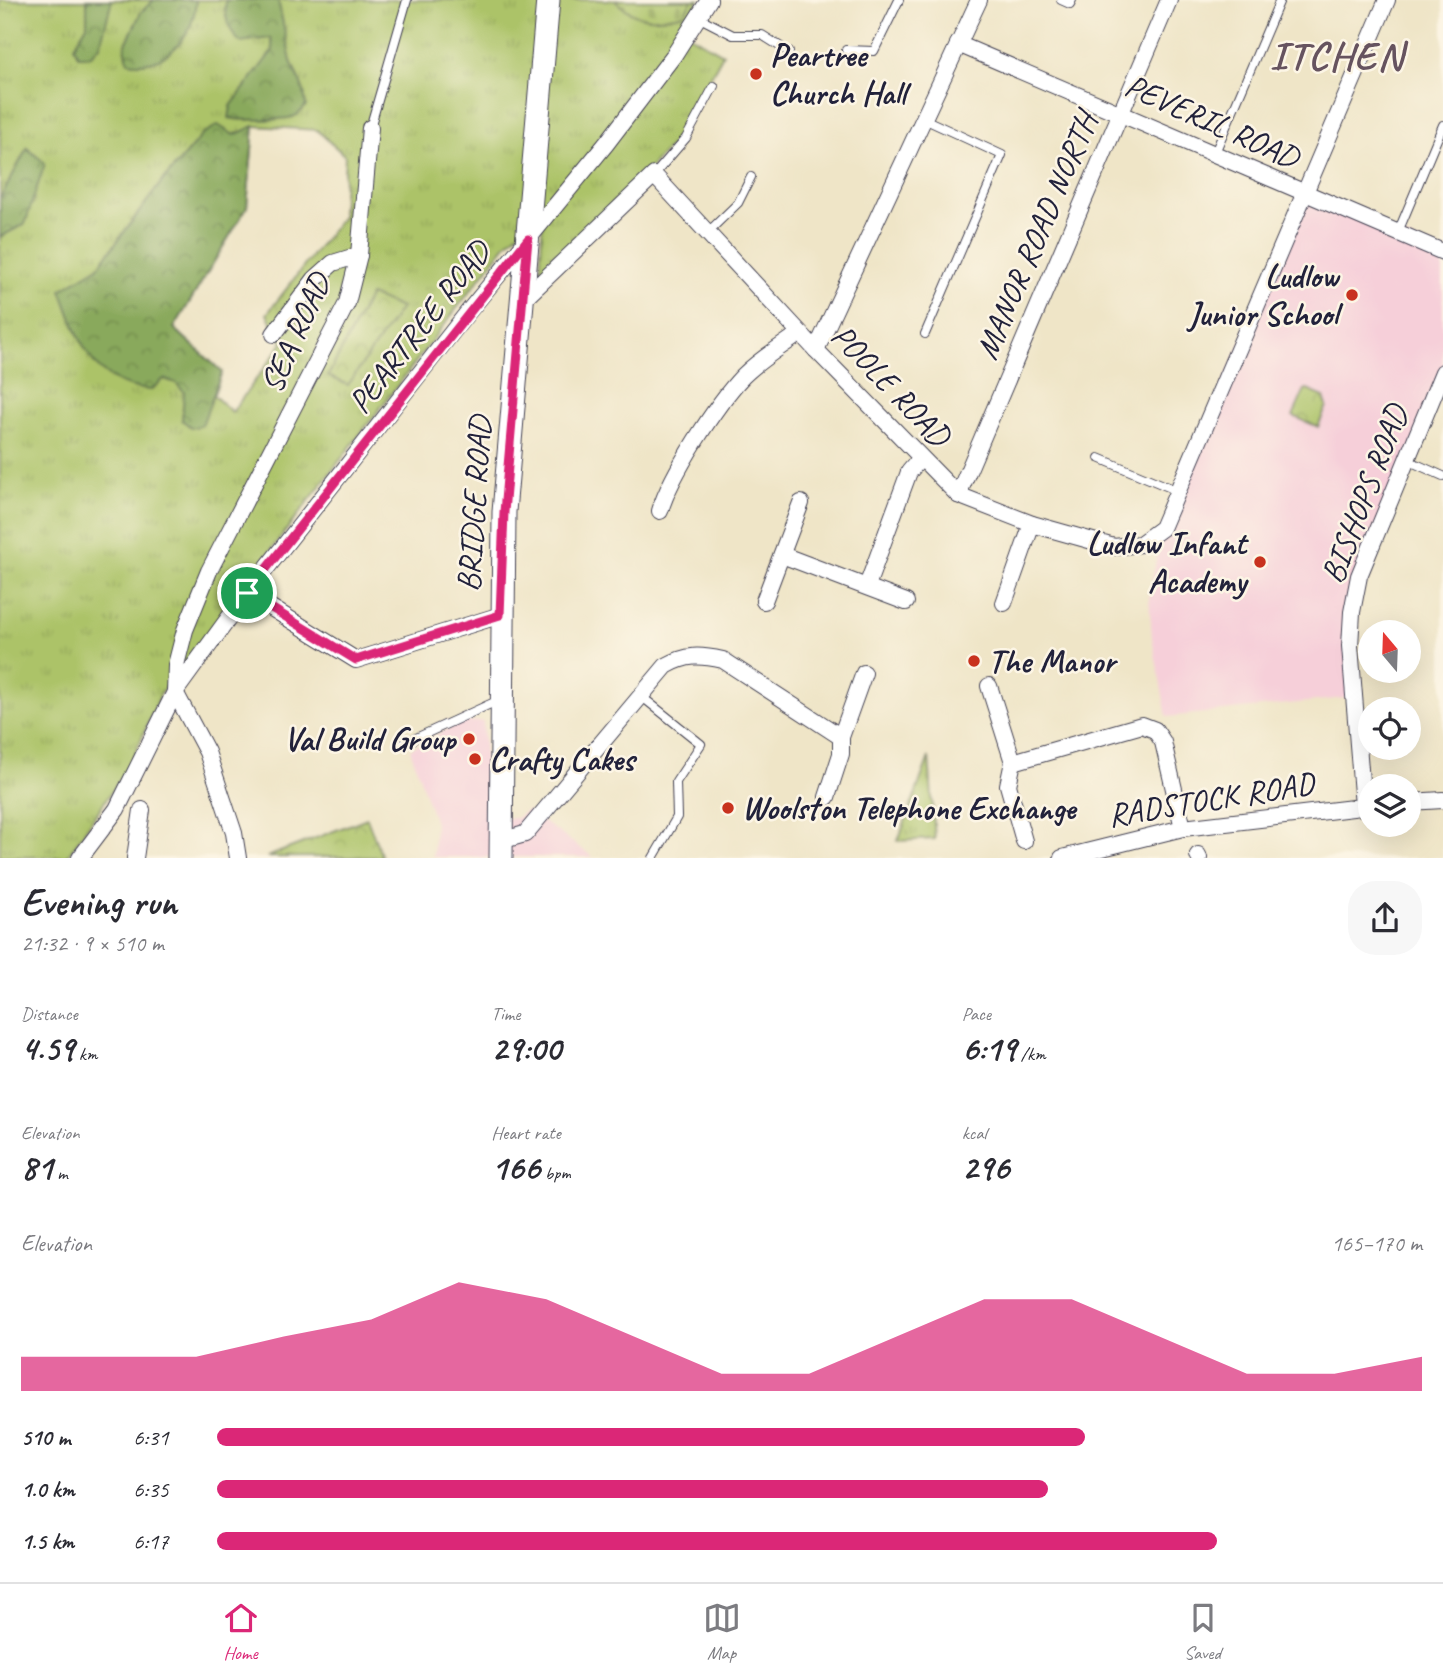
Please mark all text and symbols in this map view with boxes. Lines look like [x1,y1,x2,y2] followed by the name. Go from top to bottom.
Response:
[1270,31,1408,81] district label: ITCHEN
[770,34,912,114] place label: Peartree Church Hall
[1119,64,1308,179] street label: PEVERIL ROAD
[748,66,764,82] marker: Peartree Church Hall
[965,102,1109,365] street label: MANOR ROAD NORTH
[339,230,501,422] street label: PEARTREE ROAD
[1186,255,1344,335] place label: Ludlow Junior School
[250,264,341,399] street label: SEA ROAD
[1344,287,1360,303] marker: Ludlow Junior School
[822,315,962,457] street label: POOLE ROAD
[1311,396,1418,589] street label: BISHOPS ROAD
[447,412,501,593] street label: BRIDGE ROAD
[1087,522,1249,602] place label: Ludlow Infant Academy
[1252,554,1268,570] marker: Ludlow Infant Academy
[217,563,277,623] pin
[228,574,266,612] icon: arrive
[1358,620,1421,682] north arrow
[1358,620,1421,837] map controls
[988,640,1118,682] place label: The Manor
[966,653,982,669] marker: The Manor
[1358,697,1421,760] button: locate
[284,718,458,760] place label: Val Build Group
[461,731,477,747] marker: Val Build Group
[489,738,638,780] place label: Crafty Cakes
[467,751,483,767] marker: Crafty Cakes
[1105,762,1320,836] street label: RADSTOCK ROAD
[1358,774,1421,837] button: layers
[742,787,1078,829] place label: Woolston Telephone Exchange
[720,800,736,816] marker: Woolston Telephone Exchange
[21,879,177,926] text: Evening run
[1348,881,1422,955] button: share
[21,929,164,958] text: 21:32 · 9 × 510 m
[21,1002,78,1026] text: Distance
[491,1002,520,1026] text: Time
[962,1002,991,1026] text: Pace
[21,1026,74,1071] text: 4.59
[491,1026,561,1071] text: 29:00
[962,1026,1016,1071] text: 6:19
[74,1042,97,1066] text: km
[1016,1042,1046,1066] text: /km
[21,1121,79,1145] text: Elevation
[491,1121,561,1145] text: Heart rate
[962,1121,987,1145] text: kcal
[21,1145,53,1190] text: 81
[491,1145,540,1190] text: 166
[962,1145,1009,1190] text: 296
[53,1161,68,1185] text: m
[540,1161,571,1185] text: bpm
[21,1229,92,1258] text: Elevation
[1331,1229,1422,1258] text: 165–170 m
[21,1423,70,1452] text: 510 m
[133,1423,169,1452] text: 6:31
[21,1475,75,1504] text: 1.0 km
[133,1475,169,1504] text: 6:35
[21,1527,74,1556] text: 1.5 km
[133,1527,169,1556] text: 6:17
[222,1599,260,1665] tab: Home
[703,1599,741,1665] tab: Map
[1184,1599,1222,1665] tab: Saved

